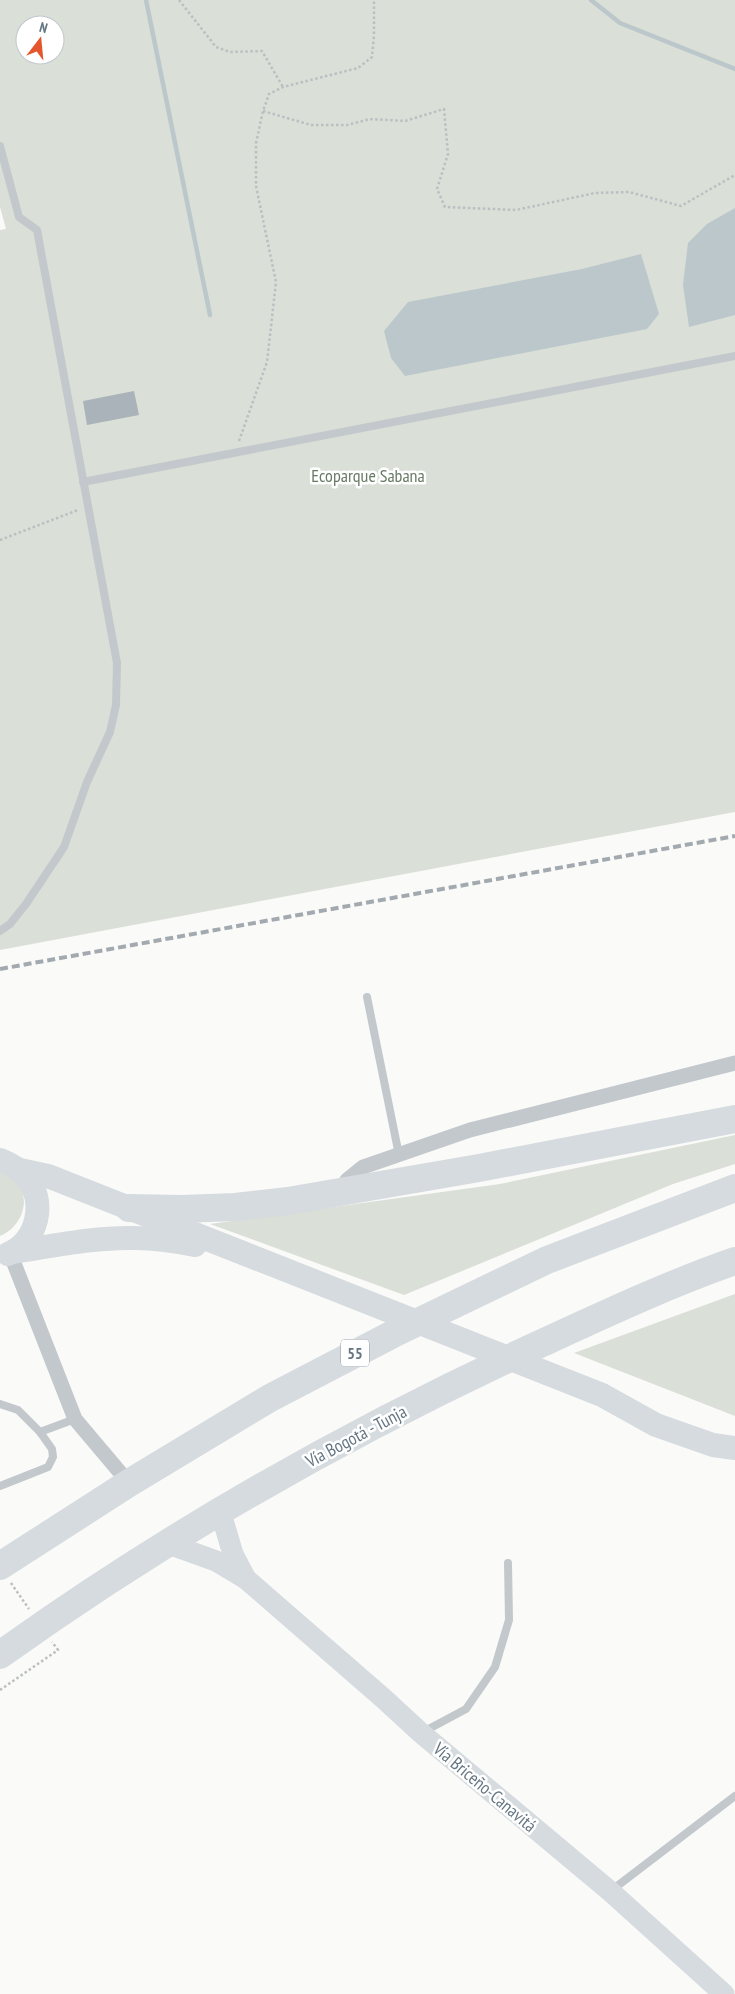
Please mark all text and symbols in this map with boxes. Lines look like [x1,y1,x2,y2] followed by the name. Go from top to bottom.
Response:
[15,15,65,65] north arrow
[37,18,50,37] text: N
[311,464,425,487] park label: Ecoparque Sabana
[341,1340,369,1366] road number: 55
[301,1400,410,1473] street label: Vía Bogotá - Tunja
[428,1736,541,1837] street label: Vía Briceño-Canavitá

